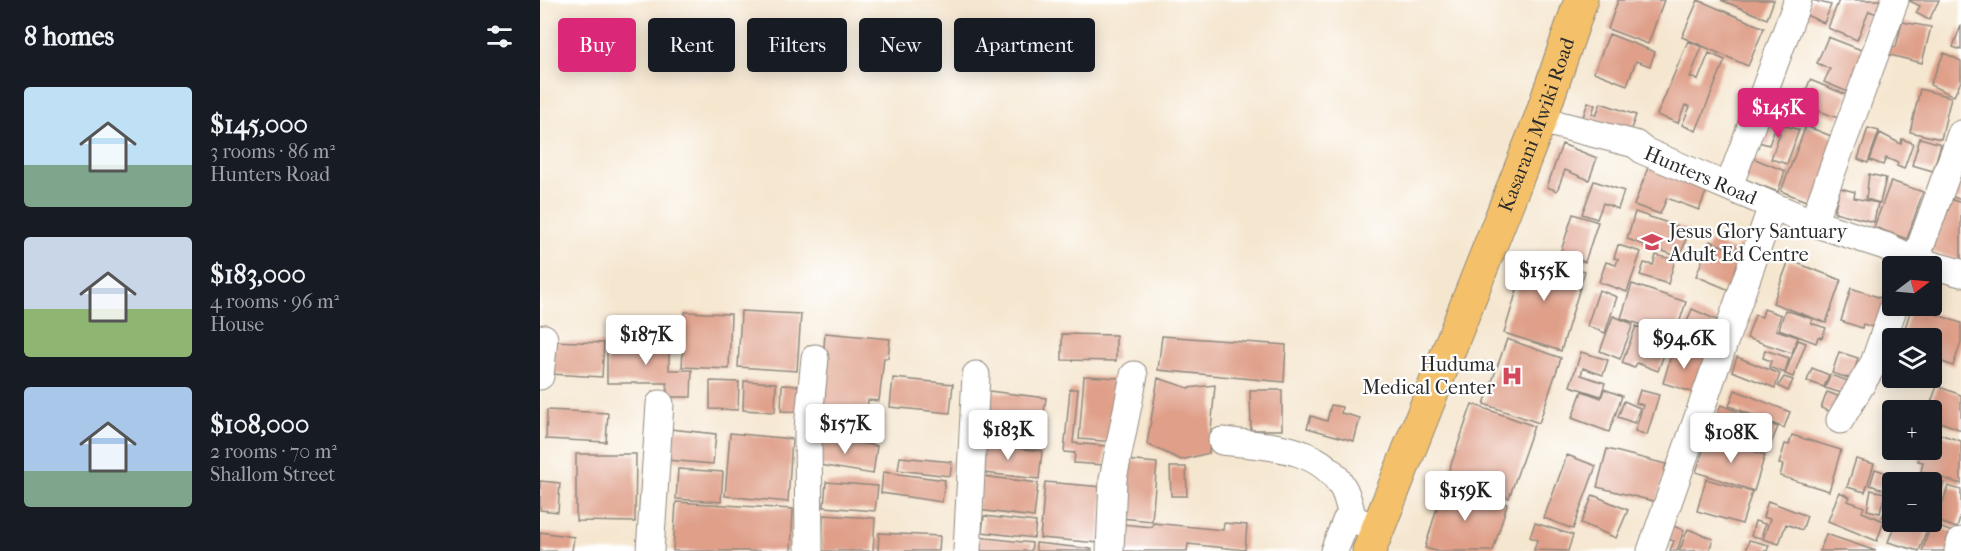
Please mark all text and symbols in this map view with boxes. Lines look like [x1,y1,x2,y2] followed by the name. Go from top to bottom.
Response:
[558,18,636,72] chip: Buy
[648,18,735,72] chip: Rent
[747,18,847,72] chip: Filters
[859,18,942,72] chip: New
[954,18,1095,72] chip: Apartment
[483,20,516,53] icon: filters
[24,21,114,52] text: 8 homes
[1494,34,1580,215] street label: Kasarani Mwiki Road
[1736,88,1820,139] pin: $145K
[1752,96,1804,119] text: $145K
[210,109,308,140] text: $145,000
[72,111,144,183] icon: home
[210,140,335,163] text: 3 rooms · 86 m²
[1641,141,1761,210] street label: Hunters Road
[210,163,330,186] text: Hunters Road
[1667,220,1849,266] place label: Jesus Glory Santuary Adult Ed Centre
[1640,230,1664,254] school or university icon: Jesus Glory Santuary Adult Ed Centre
[1502,251,1586,302] pin: $155K
[1882,256,1942,316] north arrow
[1882,256,1942,532] map controls
[210,259,306,290] text: $183,000
[1519,259,1569,282] text: $155K
[72,261,144,333] icon: home
[210,290,339,313] text: 4 rooms · 96 m²
[210,313,264,336] text: House
[604,315,688,366] pin: $187K
[1635,319,1733,370] pin: $94.6K
[620,323,672,346] text: $187K
[1653,327,1715,350] text: $94.6K
[1882,328,1942,388] button: layers
[1362,353,1496,399] place label: Huduma Medical Center
[1500,364,1524,388] hospital icon: Huduma Medical Center
[1882,400,1942,460] button: +
[803,404,887,455] pin: $157K
[210,409,309,440] text: $108,000
[966,410,1050,461] pin: $183K
[72,411,144,483] icon: home
[820,412,870,435] text: $157K
[1689,413,1773,464] pin: $108K
[983,418,1033,441] text: $183K
[1704,421,1758,444] text: $108K
[210,440,337,463] text: 2 rooms · 70 m²
[210,463,335,486] text: Shallom Street
[1423,471,1507,522] pin: $159K
[1882,472,1942,532] button: −
[1439,479,1491,502] text: $159K

